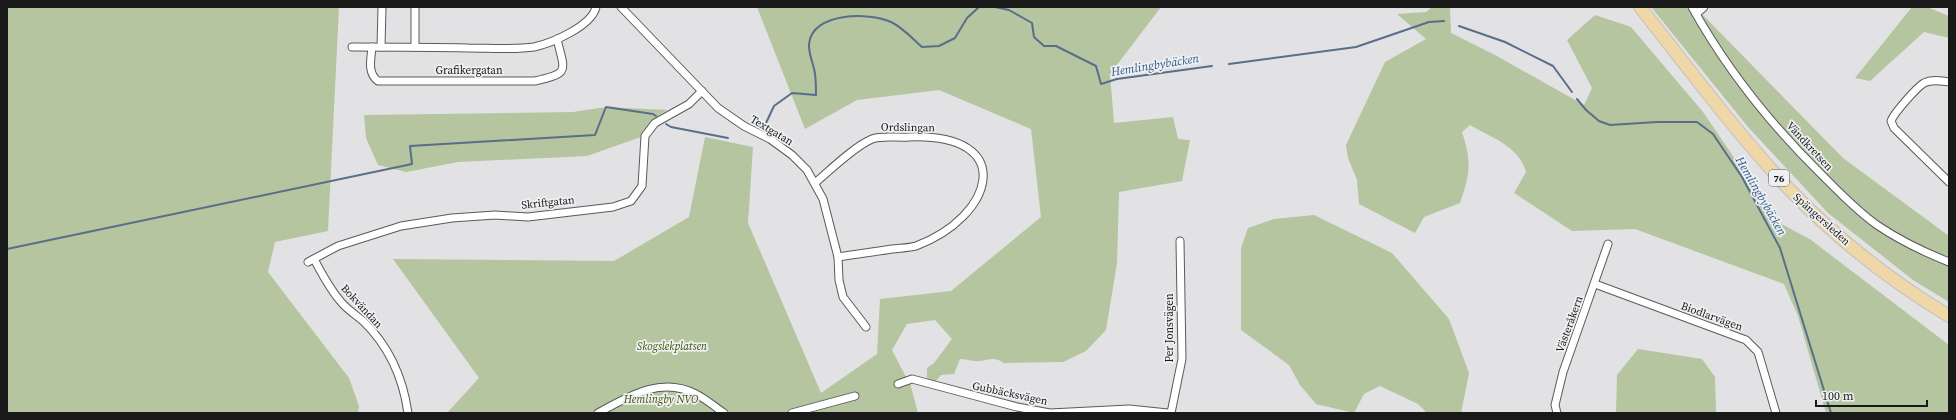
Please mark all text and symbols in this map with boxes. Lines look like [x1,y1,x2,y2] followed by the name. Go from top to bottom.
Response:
[1109,50,1200,80] water label: Hemlingbybäcken
[435,63,503,78] street label: Grafikergatan
[747,112,796,149] street label: Textgatan
[1783,119,1836,174] street label: Vändkretsen
[881,120,936,135] street label: Ordslingan
[1731,153,1790,239] water label: Hemlingbybäcken
[1769,170,1789,186] road number: 76
[1790,190,1854,249] street label: Spängersleden
[521,192,576,213] street label: Skriftgatan
[337,281,386,332] street label: Bokvändan
[1162,293,1177,363] street label: Per Jonsvägen
[1552,293,1587,355] street label: Västeråkern
[1679,298,1745,335] street label: Biodlarvägen
[637,339,708,354] park label: Skogslekplatsen
[971,378,1049,409] street label: Gubbäcksvägen
[1816,382,1927,408] scale bar
[1822,388,1854,404] text: 100 m
[623,392,698,407] park label: Hemlingby NVO

